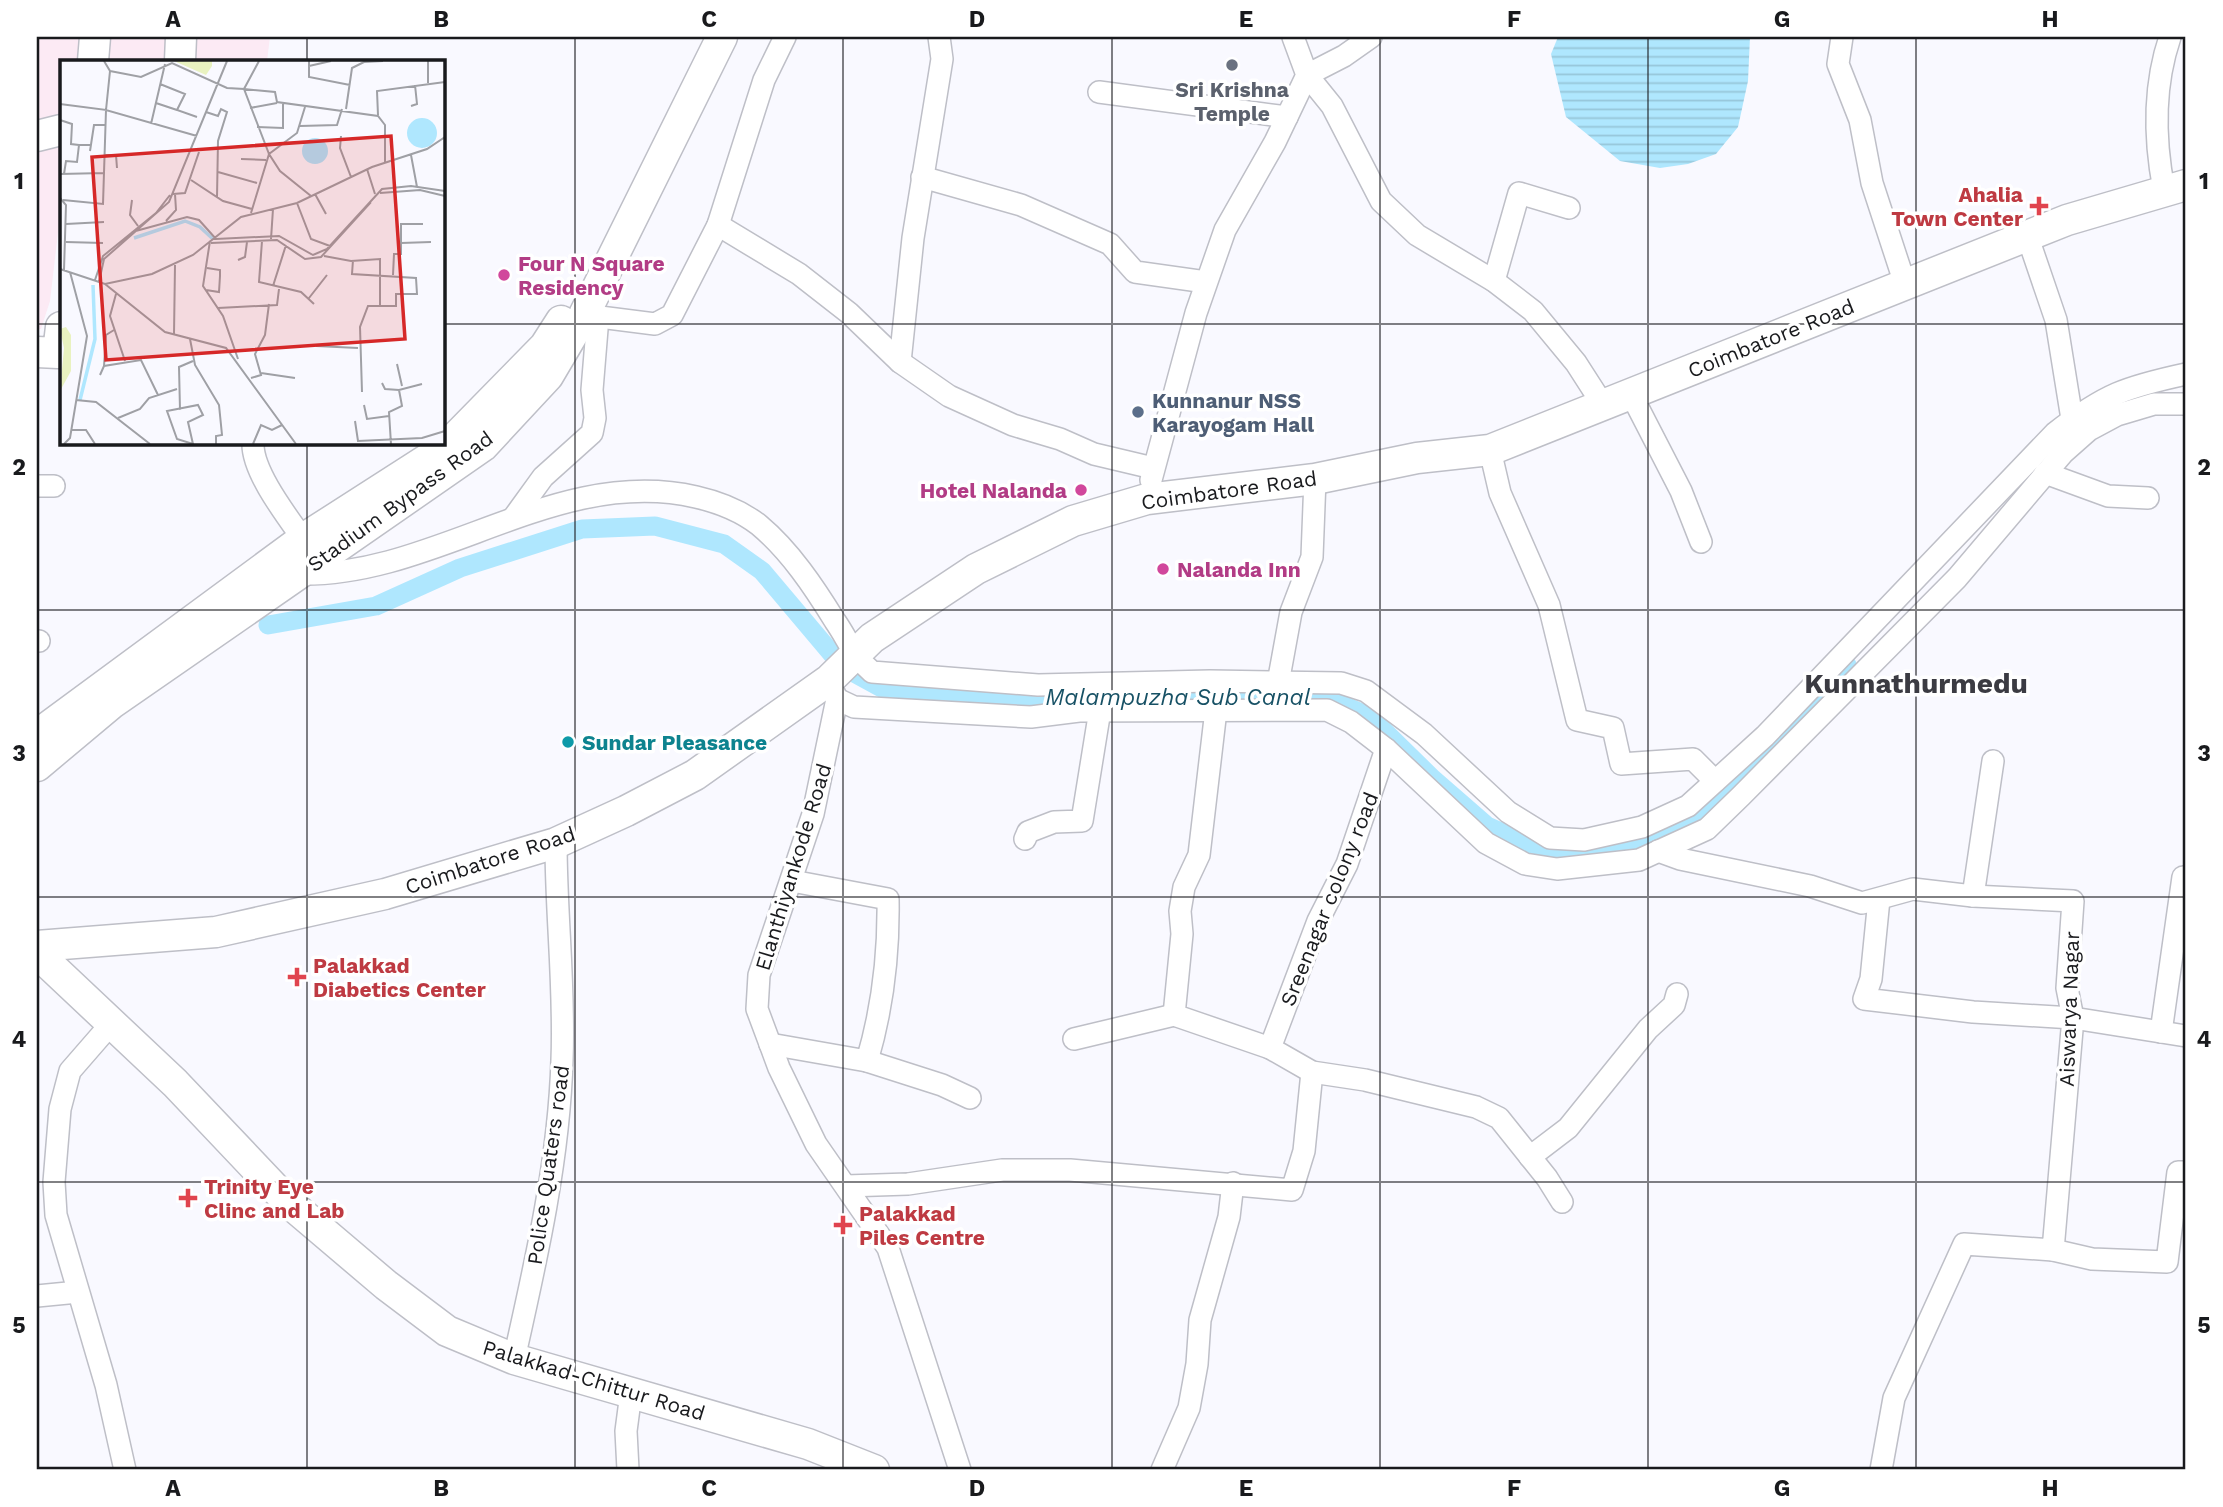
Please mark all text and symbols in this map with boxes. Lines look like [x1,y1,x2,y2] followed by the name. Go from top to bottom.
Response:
[165,6,181,33] text: A
[433,6,449,33] text: B
[701,6,717,33] text: C
[969,6,985,33] text: D
[1239,6,1253,33] text: E
[1507,6,1521,33] text: F
[1774,6,1790,33] text: G
[2041,6,2059,33] text: H
[1224,57,1240,73] marker: Sri Krishna Temple
[60,60,444,444] inset map
[1175,77,1290,126] place label: Sri Krishna Temple
[14,168,24,195] text: 1
[2199,168,2209,195] text: 1
[1891,182,2024,231] place label: Ahalia Town Center
[2029,196,2049,216] marker: Ahalia Town Center
[518,251,665,300] place label: Four N Square Residency
[496,267,512,283] marker: Four N Square Residency
[1684,293,1858,383] street label: Coimbatore Road
[1152,388,1314,437] place label: Kunnanur NSS Karayogam Hall
[1130,404,1146,420] marker: Kunnanur NSS Karayogam Hall
[302,425,498,577] street label: Stadium Bypass Road
[12,454,26,481] text: 2
[2197,454,2211,481] text: 2
[1139,465,1319,515] street label: Coimbatore Road
[920,478,1068,503] place label: Hotel Nalanda
[1073,482,1089,498] marker: Hotel Nalanda
[1177,557,1301,582] place label: Nalanda Inn
[1155,561,1171,577] marker: Nalanda Inn
[1804,667,2028,700] district label: Kunnathurmedu
[1045,684,1311,711] water label: Malampuzha Sub Canal
[582,730,767,755] place label: Sundar Pleasance
[560,734,576,750] marker: Sundar Pleasance
[12,740,26,767] text: 3
[2197,740,2211,767] text: 3
[750,760,836,974] street label: Elanthiyankode Road
[1275,788,1383,1010] street label: Sreenagar colony road
[402,821,578,899] street label: Coimbatore Road
[2054,930,2084,1087] street label: Aiswarya Nagar
[313,953,486,1002] place label: Palakkad Diabetics Center
[287,967,307,987] marker: Palakkad Diabetics Center
[12,1026,27,1053] text: 4
[2197,1026,2212,1053] text: 4
[522,1063,574,1267] street label: Police Quaters road
[204,1174,345,1223] place label: Trinity Eye Clinc and Lab
[178,1188,198,1208] marker: Trinity Eye Clinc and Lab
[859,1201,985,1250] place label: Palakkad Piles Centre
[833,1215,853,1235] marker: Palakkad Piles Centre
[12,1312,26,1339] text: 5
[2197,1312,2211,1339] text: 5
[480,1334,708,1426] street label: Palakkad-Chittur Road
[165,1475,181,1502] text: A
[433,1475,449,1502] text: B
[701,1475,717,1502] text: C
[969,1475,985,1502] text: D
[1239,1475,1253,1502] text: E
[1507,1475,1521,1502] text: F
[1774,1475,1790,1502] text: G
[2041,1475,2059,1502] text: H

